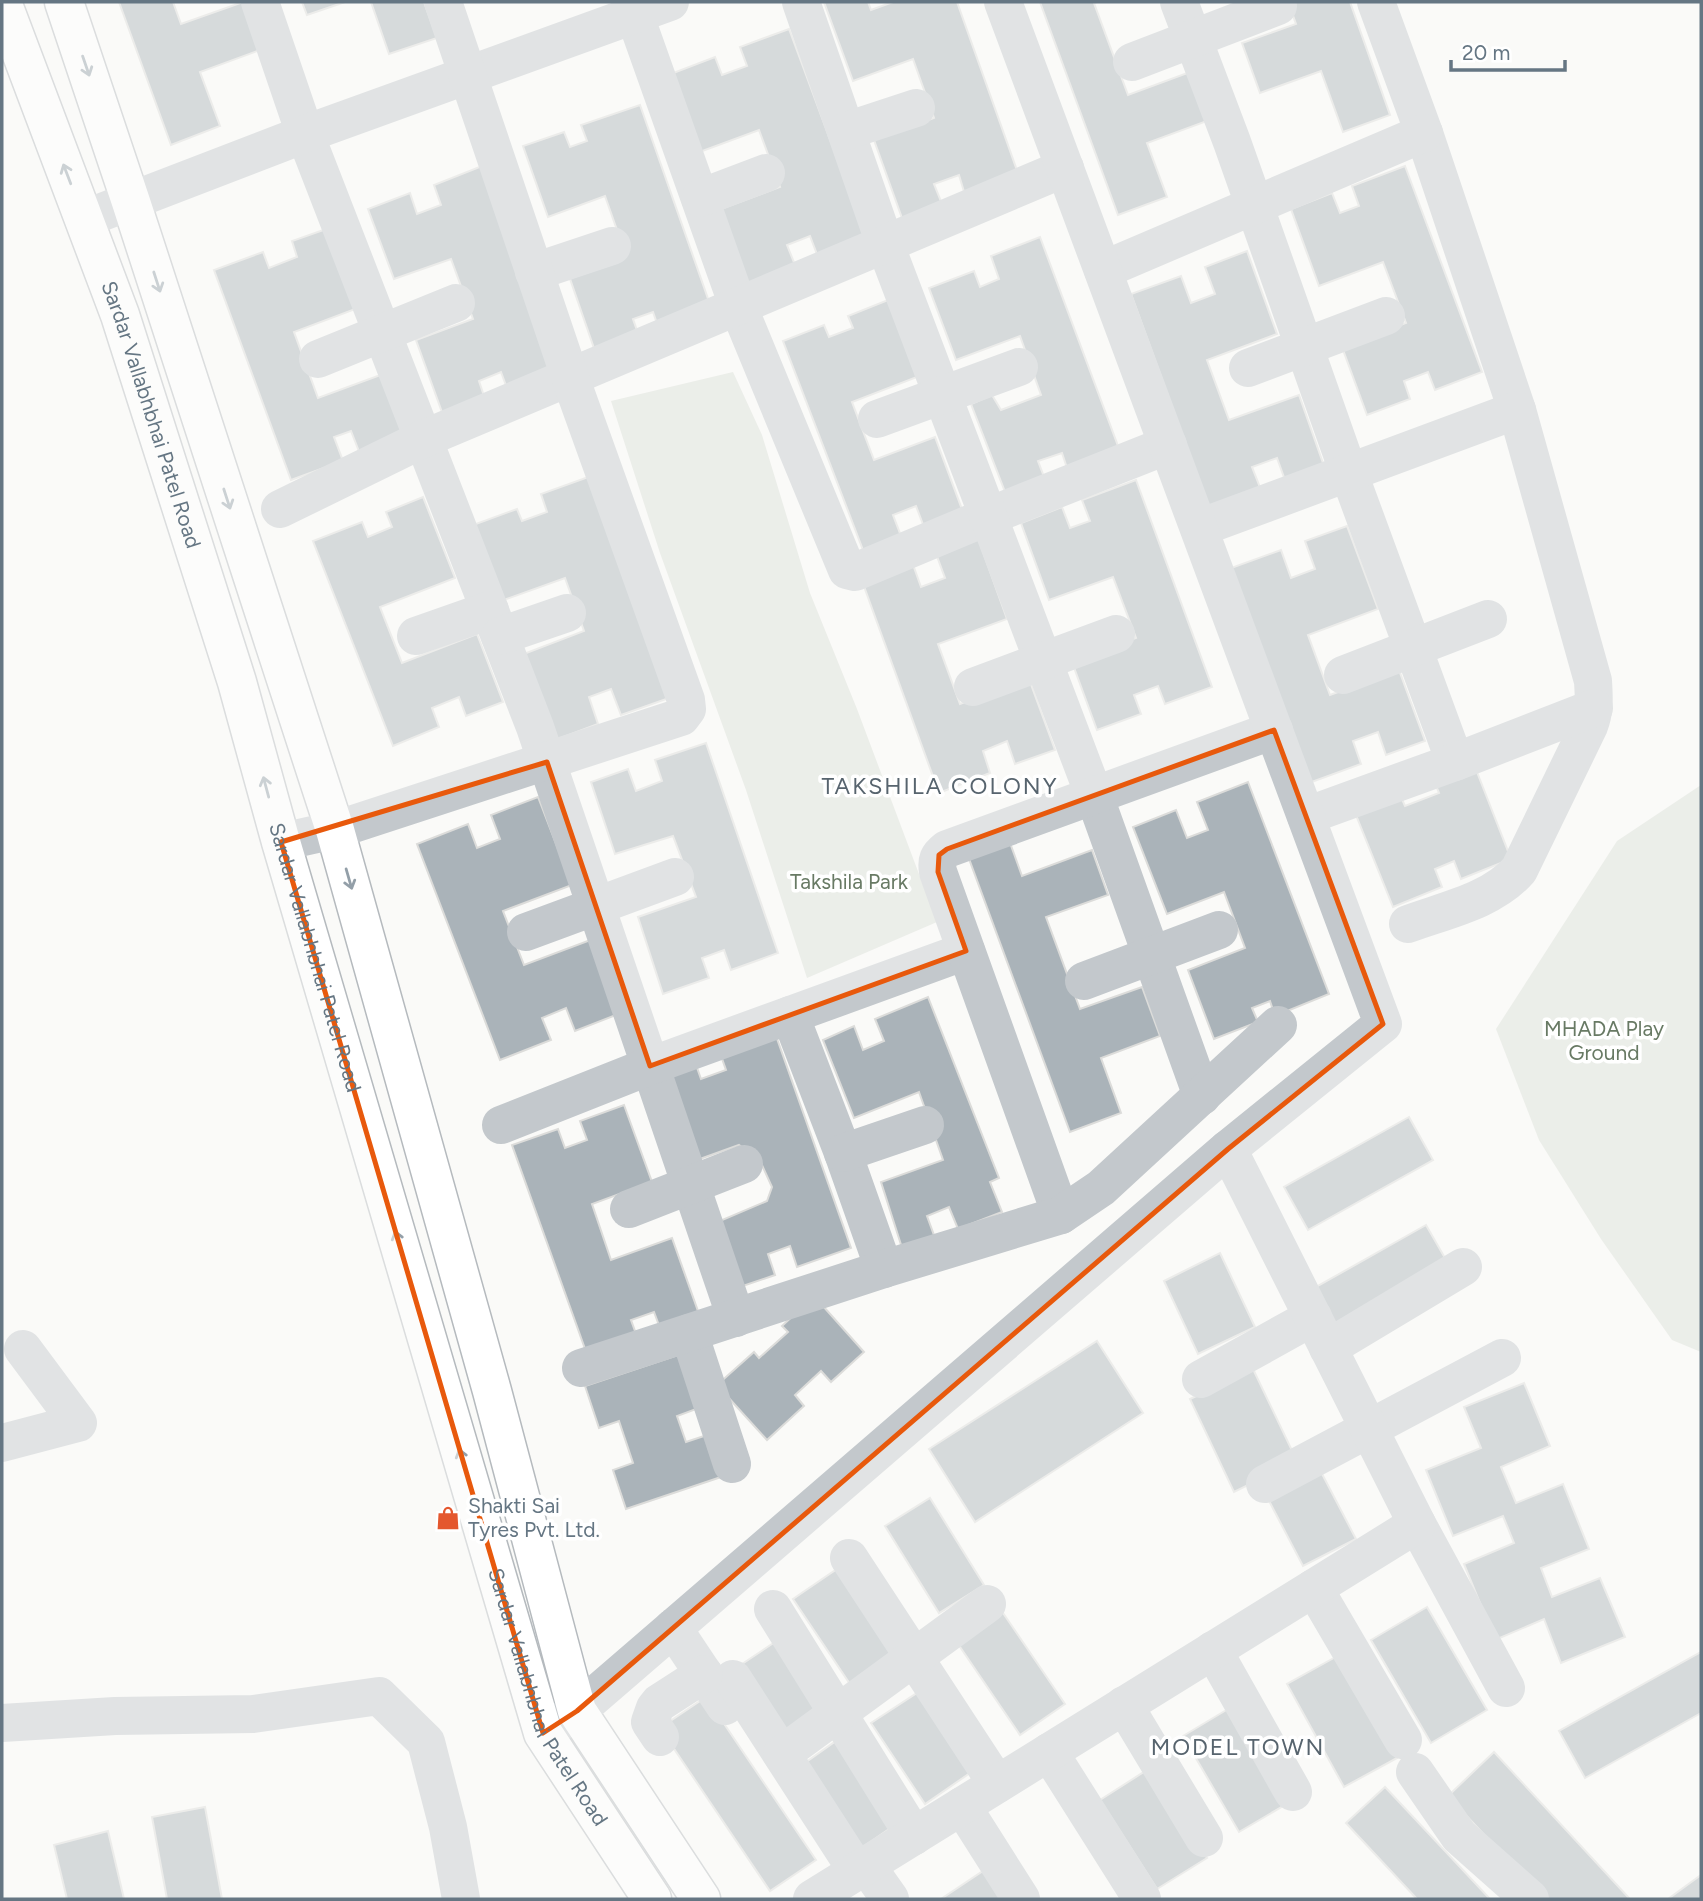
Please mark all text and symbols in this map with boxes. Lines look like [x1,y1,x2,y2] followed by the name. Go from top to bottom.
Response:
[1451,28,1565,72] scale bar
[1462,40,1510,65] text: 20 m
[80,55,93,77] one-way arrow
[60,164,73,186] one-way arrow
[152,271,165,293] one-way arrow
[96,277,207,551] street label: Sardar Vallabhbhai Patel Road
[222,487,235,509] one-way arrow
[821,772,1059,800] district label: TAKSHILA COLONY
[258,776,271,798] one-way arrow
[264,820,367,1095] street label: Sardar Vallabhbhai Patel Road
[343,868,356,890] one-way arrow
[790,869,909,894] park label: Takshila Park
[1544,1016,1664,1065] park label: MHADA Play Ground
[390,1230,403,1252] one-way arrow
[455,1448,468,1471] one-way arrow
[468,1493,600,1542] place label: Shakti Sai Tyres Pvt. Ltd.
[434,1504,462,1532] shop icon: Shakti Sai Tyres Pvt. Ltd.
[483,1565,613,1830] street label: Sardar Vallabhbhai Patel Road
[1151,1733,1325,1761] district label: MODEL TOWN

